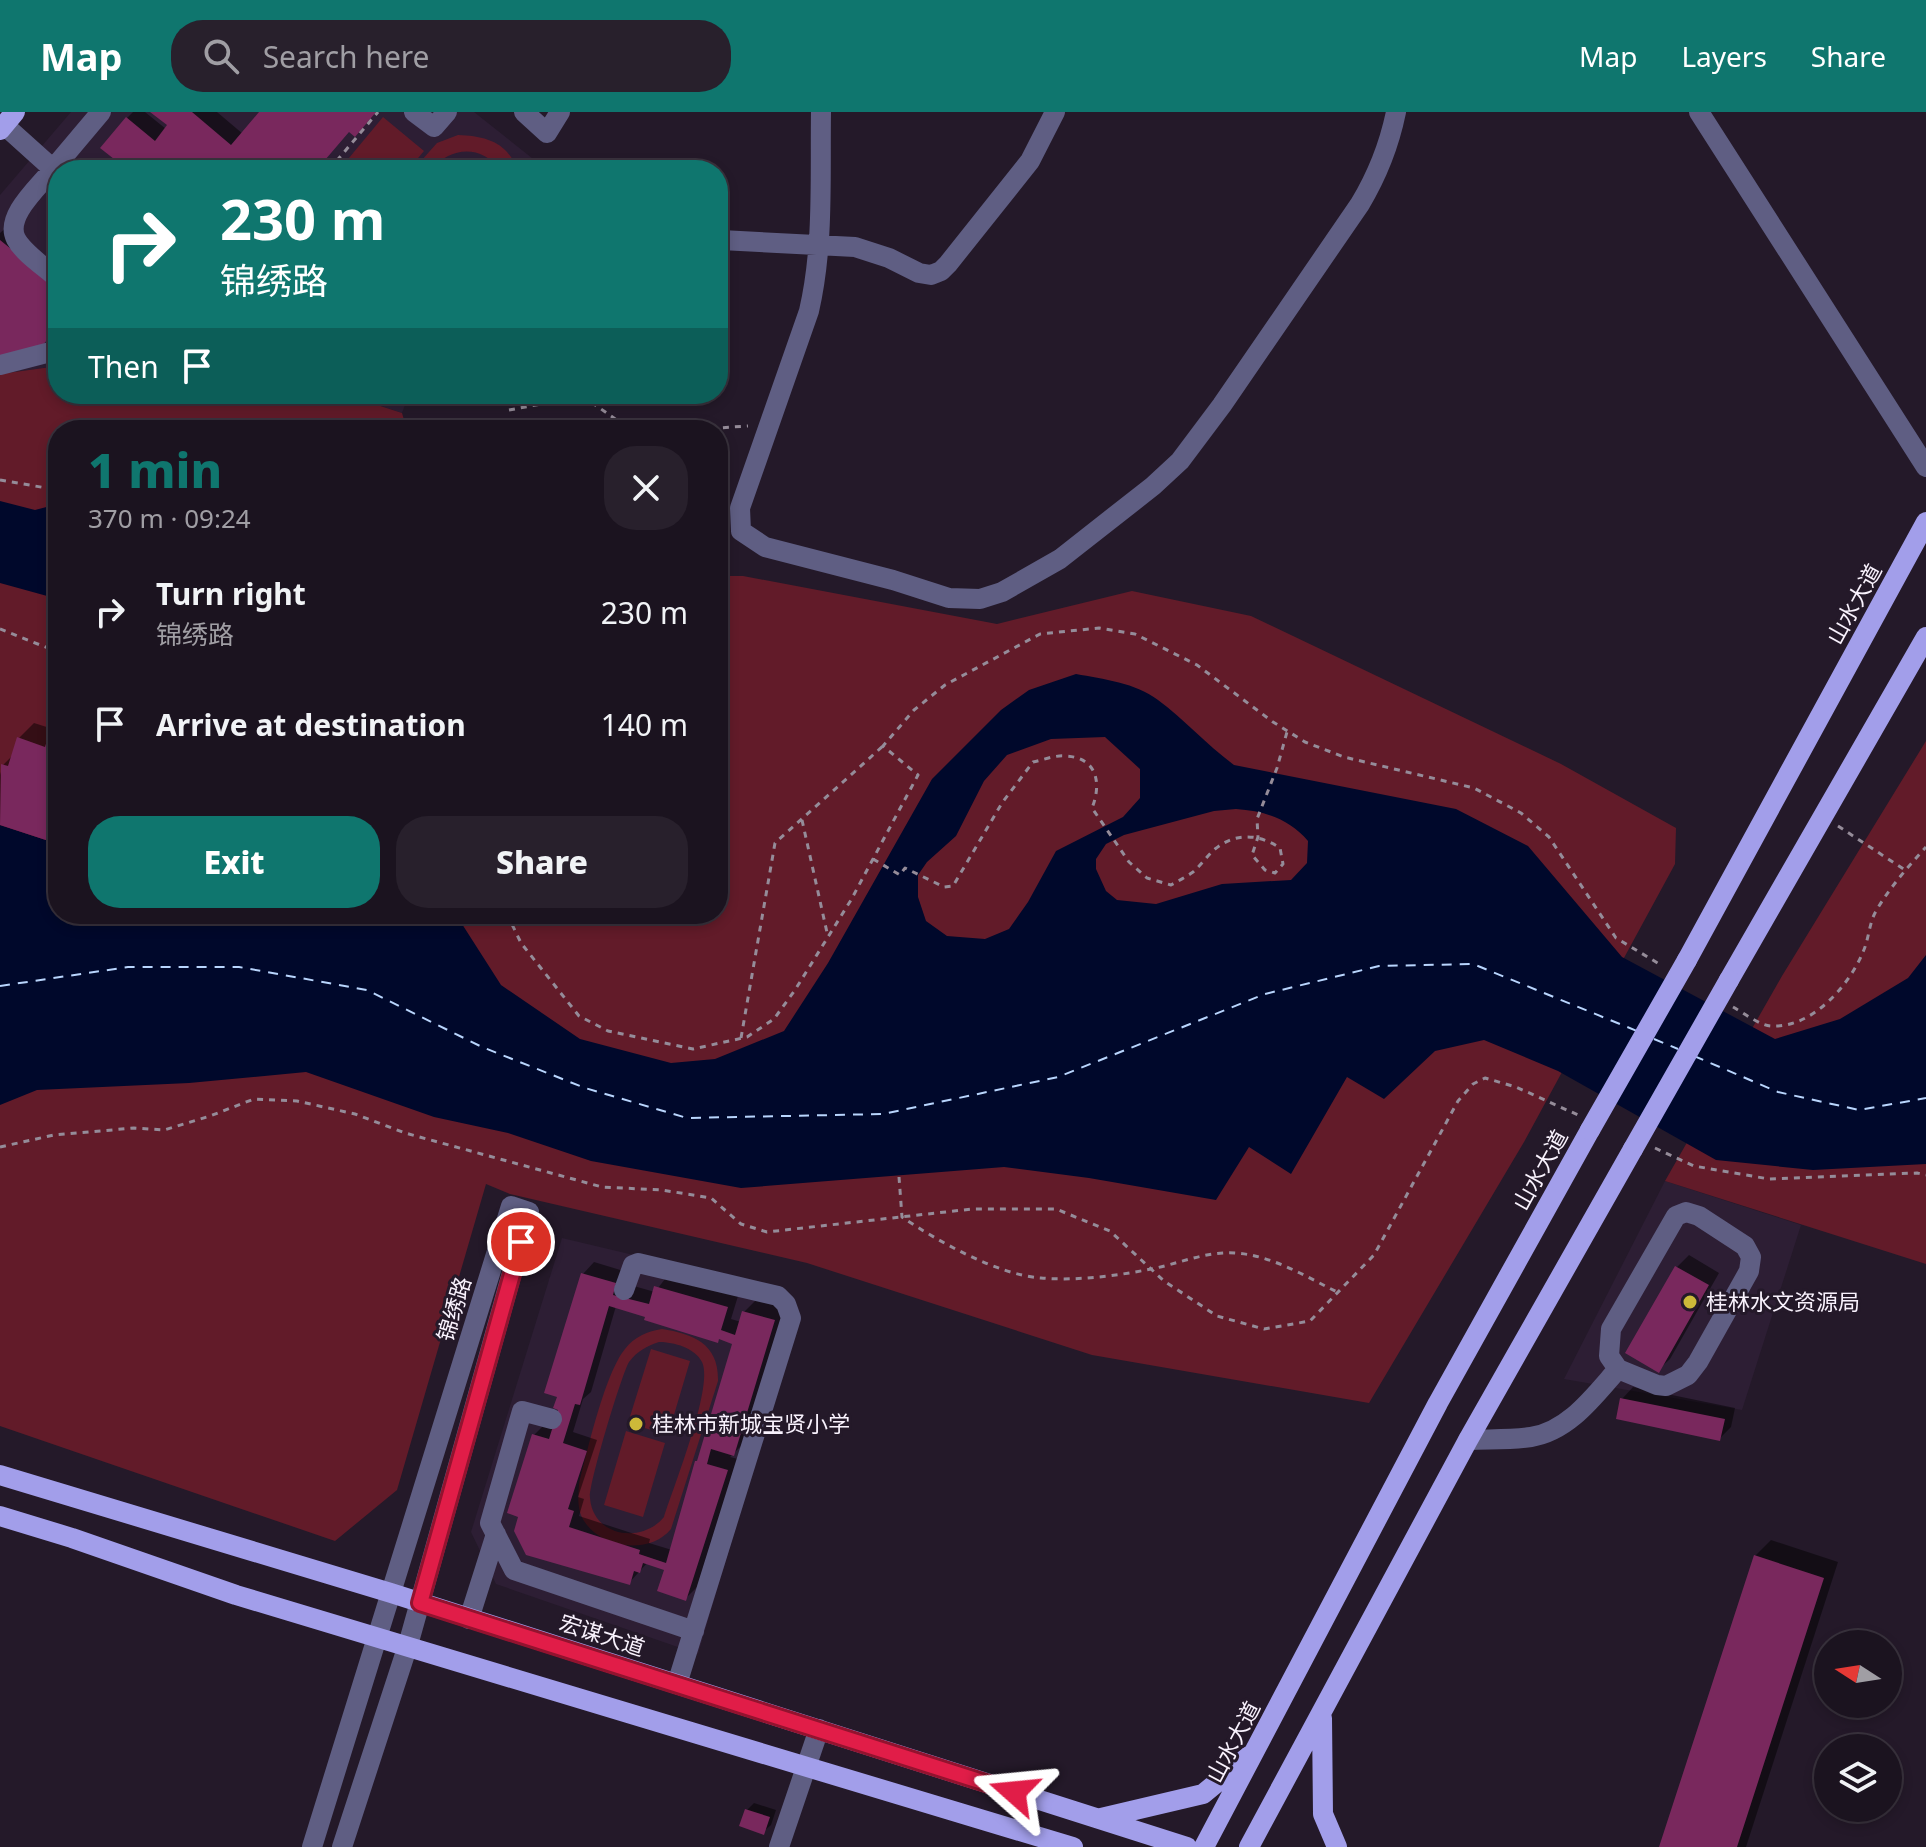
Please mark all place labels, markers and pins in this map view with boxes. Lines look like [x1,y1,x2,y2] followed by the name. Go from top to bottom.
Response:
[487,1208,555,1276] pin
[1706,1286,1860,1316] place label: 桂林水文资源局
[1681,1293,1699,1311] marker: 桂林水文资源局
[652,1408,850,1438] place label: 桂林市新城宝贤小学
[627,1415,645,1433] marker: 桂林市新城宝贤小学

